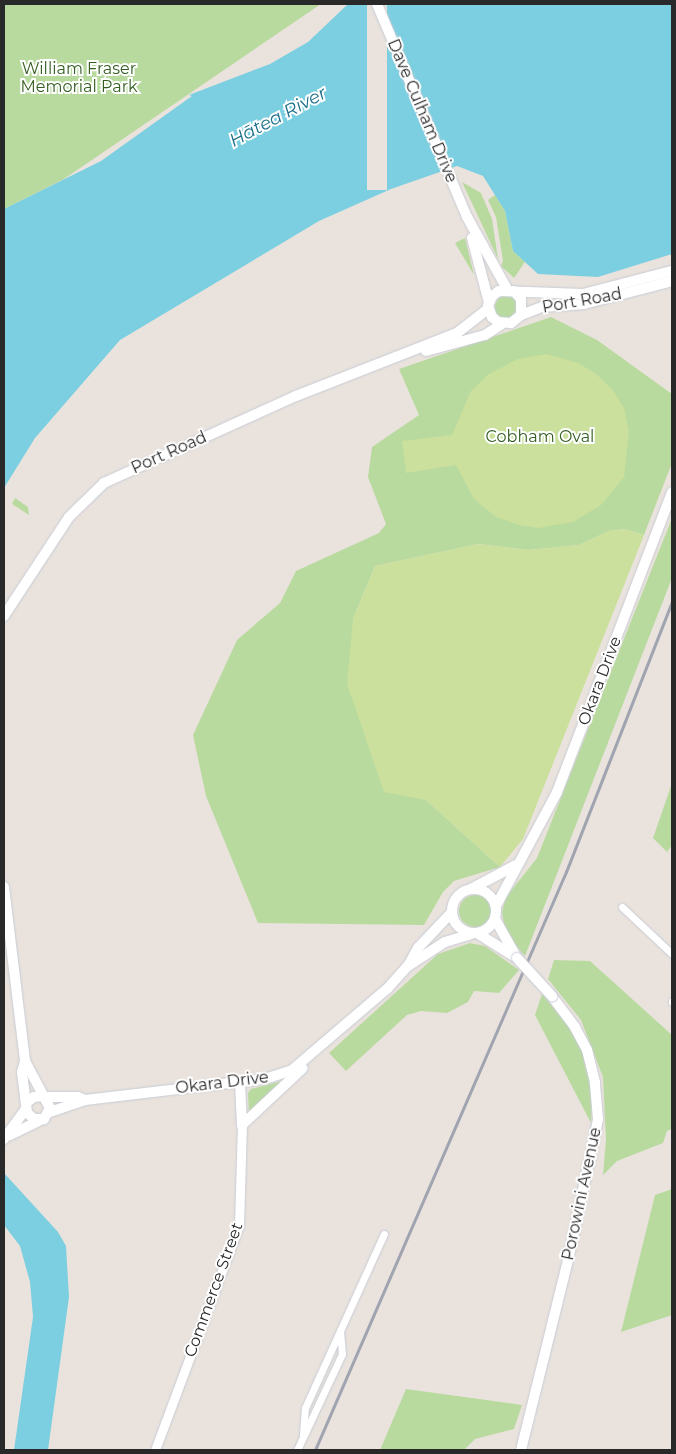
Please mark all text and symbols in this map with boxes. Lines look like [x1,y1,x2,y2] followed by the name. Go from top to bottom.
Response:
[383,36,461,186] street label: Dave Culham Drive
[20,59,138,97] park label: William Fraser Memorial Park
[226,82,330,152] water label: Hātea River
[541,285,623,317] street label: Port Road
[486,427,594,447] park label: Cobham Oval
[128,428,210,478] street label: Port Road
[574,634,626,728] street label: Okara Drive
[174,1068,270,1098] street label: Okara Drive
[559,1126,605,1262] street label: Porowini Avenue
[181,1220,247,1360] street label: Commerce Street

